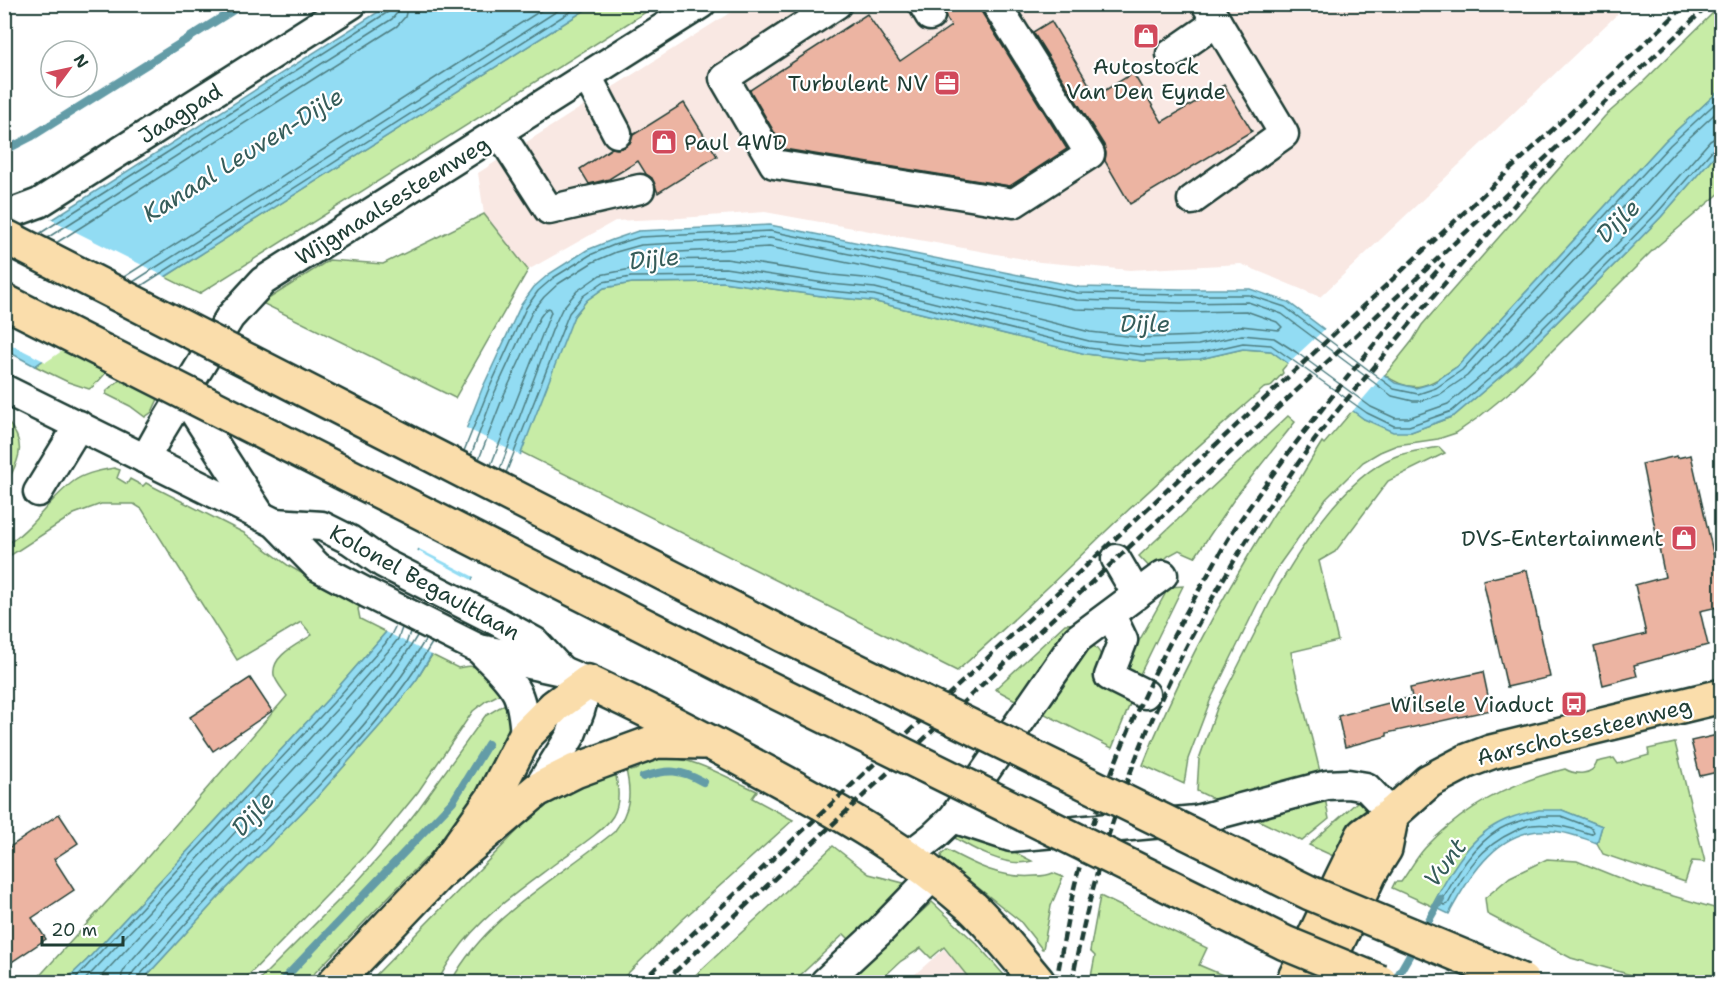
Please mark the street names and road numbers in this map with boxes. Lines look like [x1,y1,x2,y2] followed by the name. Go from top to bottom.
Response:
[133,76,228,150] street label: Jaagpad
[290,129,495,272] street label: Wijgmaalsesteenweg
[324,518,525,647] street label: Kolonel Begaultlaan
[1474,691,1695,772] street label: Aarschotsesteenweg

